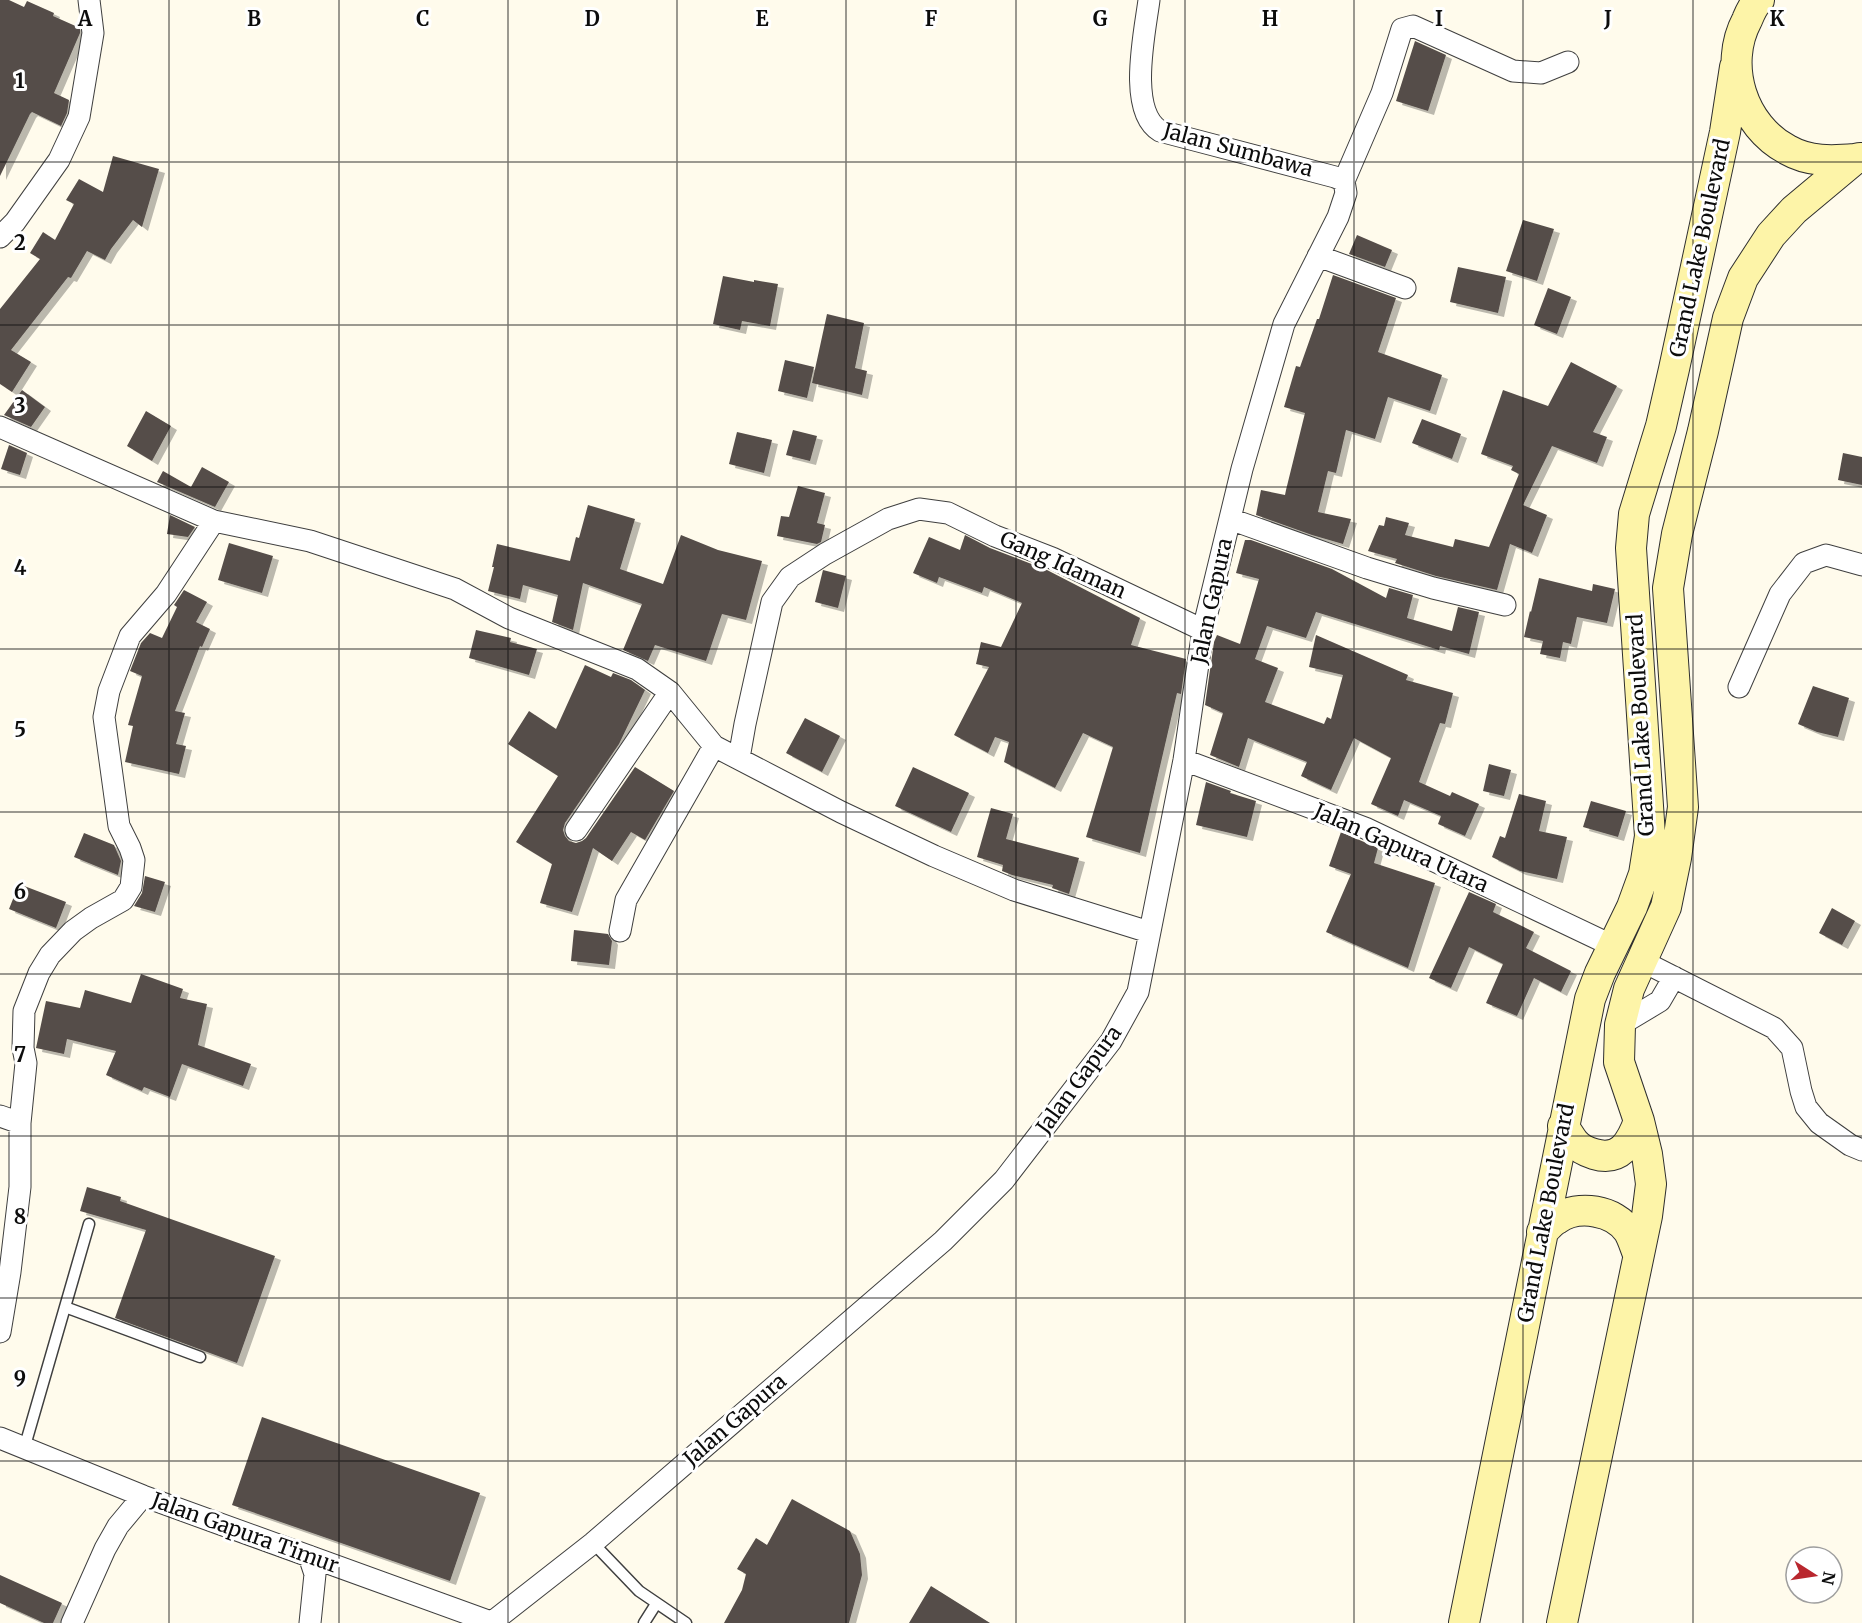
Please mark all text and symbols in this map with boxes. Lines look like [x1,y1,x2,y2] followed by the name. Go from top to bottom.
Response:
[77,6,93,31] text: A
[247,6,261,31] text: B
[416,6,430,31] text: C
[584,6,600,31] text: D
[755,6,769,31] text: E
[925,6,938,31] text: F
[1093,6,1108,31] text: G
[1262,6,1278,31] text: H
[1435,6,1443,31] text: I
[1603,6,1612,31] text: J
[1770,6,1785,31] text: K
[15,68,25,93] text: 1
[1159,116,1316,182] street label: Jalan Sumbawa
[1663,136,1736,360] street label: Grand Lake Boulevard
[14,230,26,255] text: 2
[14,393,26,418] text: 3
[996,525,1131,604] street label: Gang Idaman
[1185,536,1238,667] street label: Jalan Gapura
[14,555,27,580] text: 4
[1621,613,1660,837] street label: Grand Lake Boulevard
[14,717,26,742] text: 5
[1309,797,1493,898] street label: Jalan Gapura Utara
[14,879,26,904] text: 6
[1029,1020,1127,1140] street label: Jalan Gapura
[14,1042,26,1067] text: 7
[1511,1101,1580,1325] street label: Grand Lake Boulevard
[14,1204,26,1229] text: 8
[14,1366,26,1391] text: 9
[677,1367,792,1472] street label: Jalan Gapura
[147,1486,342,1579] street label: Jalan Gapura Timur
[1784,1545,1844,1605] north arrow
[1818,1570,1840,1587] text: N

